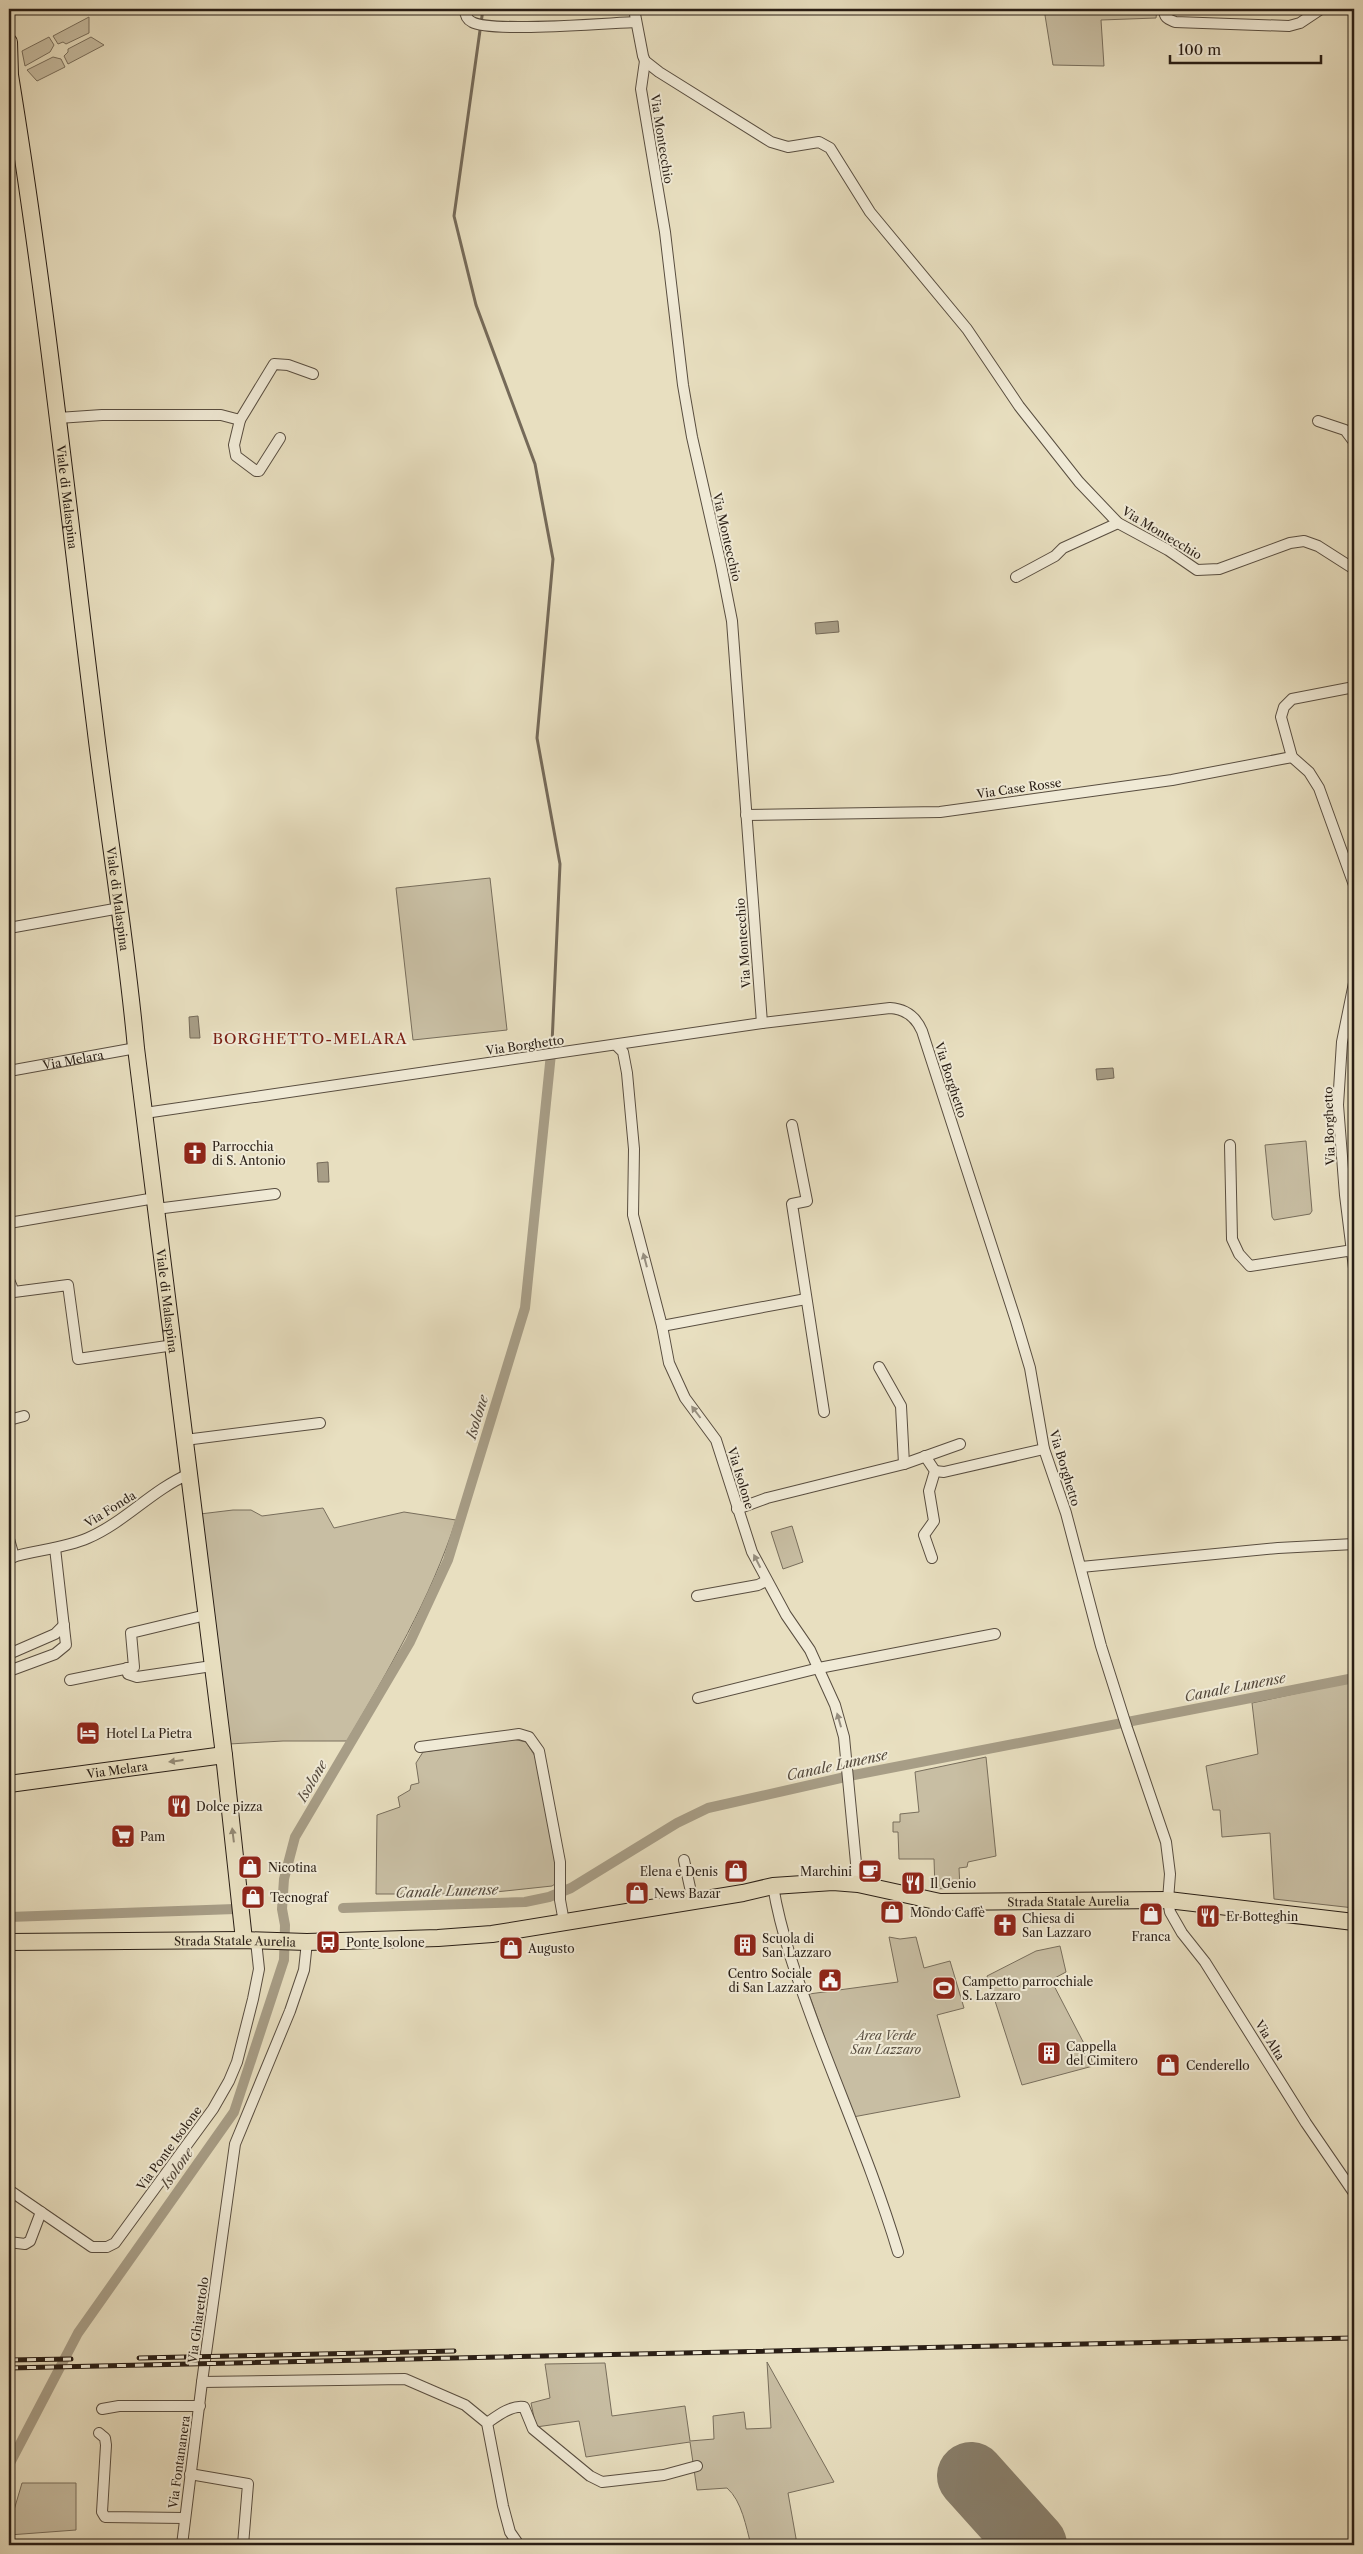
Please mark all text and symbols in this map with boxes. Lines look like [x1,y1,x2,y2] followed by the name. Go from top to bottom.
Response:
[1170,32,1322,64] scale bar
[1178,40,1221,59] text: 100 m
[647,92,676,185] street label: Via Montecchio
[54,443,81,551] street label: Viale di Malaspina
[709,490,744,583] street label: Via Montecchio
[1118,503,1205,563] street label: Via Montecchio
[975,775,1063,802] street label: Via Case Rosse
[104,845,133,952] street label: Viale di Malaspina
[732,897,754,990] street label: Via Montecchio
[212,1029,408,1048] district label: BORGHETTO-MELARA
[484,1032,565,1058] street label: Via Borghetto
[931,1039,970,1120] street label: Via Borghetto
[40,1046,105,1072] street label: Via Melara
[1320,1086,1338,1167] street label: Via Borghetto
[212,1139,286,1168] place label: Parrocchia di S. Antonio
[182,1140,208,1166] church icon: Parrocchia di S. Antonio
[153,1247,181,1354] street label: Viale di Malaspina
[640,1252,648,1267] one-way arrow
[461,1392,493,1442] water label: Isolone
[690,1406,701,1419] one-way arrow
[1046,1427,1084,1508] street label: Via Borghetto
[724,1444,758,1511] street label: Via Isolone
[81,1487,139,1531] street label: Via Fonda
[752,1554,760,1568] one-way arrow
[1183,1668,1288,1706] water label: Canale Lunense
[835,1712,843,1727] one-way arrow
[75,1720,101,1746] hotel icon: Hotel La Pietra
[106,1726,193,1741] place label: Hotel La Pietra
[785,1745,890,1784] water label: Canale Lunense
[292,1756,332,1806] water label: Isolone
[85,1758,149,1781] street label: Via Melara
[167,1758,183,1766] one-way arrow
[166,1793,192,1819] restaurant icon: Dolce pizza
[196,1799,263,1814] place label: Dolce pizza
[110,1823,136,1849] supermarket icon: Pam
[229,1826,237,1842] one-way arrow
[140,1829,165,1844] place label: Pam
[237,1854,263,1880] shop icon: Nicotina
[723,1858,749,1884] shop icon: Elena e Denis
[857,1858,883,1884] cafe icon: Marchini
[268,1860,318,1875] place label: Nicotina
[640,1864,718,1879] place label: Elena e Denis
[800,1864,852,1879] place label: Marchini
[900,1870,926,1896] restaurant icon: Il Genio
[930,1876,976,1891] place label: Il Genio
[395,1880,500,1902] water label: Canale Lunense
[624,1880,650,1906] shop icon: News Bazar
[240,1884,266,1910] shop icon: Tecnograf
[654,1886,721,1901] place label: News Bazar
[270,1890,329,1905] place label: Tecnograf
[1007,1893,1130,1909] street label: Strada Statale Aurelia
[879,1899,905,1925] shop icon: Mondo Caffè
[1138,1901,1164,1927] shop icon: Franca
[1195,1903,1221,1929] restaurant icon: Er Botteghin
[910,1905,985,1920] place label: Mondo Caffè
[1226,1909,1299,1924] place label: Er Botteghin
[1022,1911,1091,1940] place label: Chiesa di San Lazzaro
[992,1912,1018,1938] church icon: Chiesa di San Lazzaro
[315,1929,341,1955] bus stop icon: Ponte Isolone
[1131,1929,1171,1944] place label: Franca
[762,1931,831,1960] place label: Scuola di San Lazzaro
[174,1932,297,1949] street label: Strada Statale Aurelia
[732,1932,758,1958] building icon: Scuola di San Lazzaro
[346,1935,425,1950] place label: Ponte Isolone
[498,1935,524,1961] shop icon: Augusto
[527,1941,575,1956] place label: Augusto
[728,1966,812,1995] place label: Centro Sociale di San Lazzaro
[817,1967,843,1993] public building icon: Centro Sociale di San Lazzaro
[962,1974,1094,2003] place label: Campetto parrocchiale S. Lazzaro
[931,1975,957,2001] sports icon: Campetto parrocchiale S. Lazzaro
[1251,2016,1288,2063] street label: Via Alta
[850,2028,922,2057] park label: Area Verde San Lazzaro
[1066,2039,1138,2068] place label: Cappella del Cimitero
[1036,2040,1062,2066] building icon: Cappella del Cimitero
[1155,2052,1181,2078] shop icon: Cenderello
[1186,2058,1250,2073] place label: Cenderello
[134,2103,204,2193] street label: Via Ponte Isolone
[157,2145,197,2191] water label: Isolone
[184,2276,211,2365] street label: Via Ghiarettolo
[165,2414,193,2510] street label: Via Fontananera

